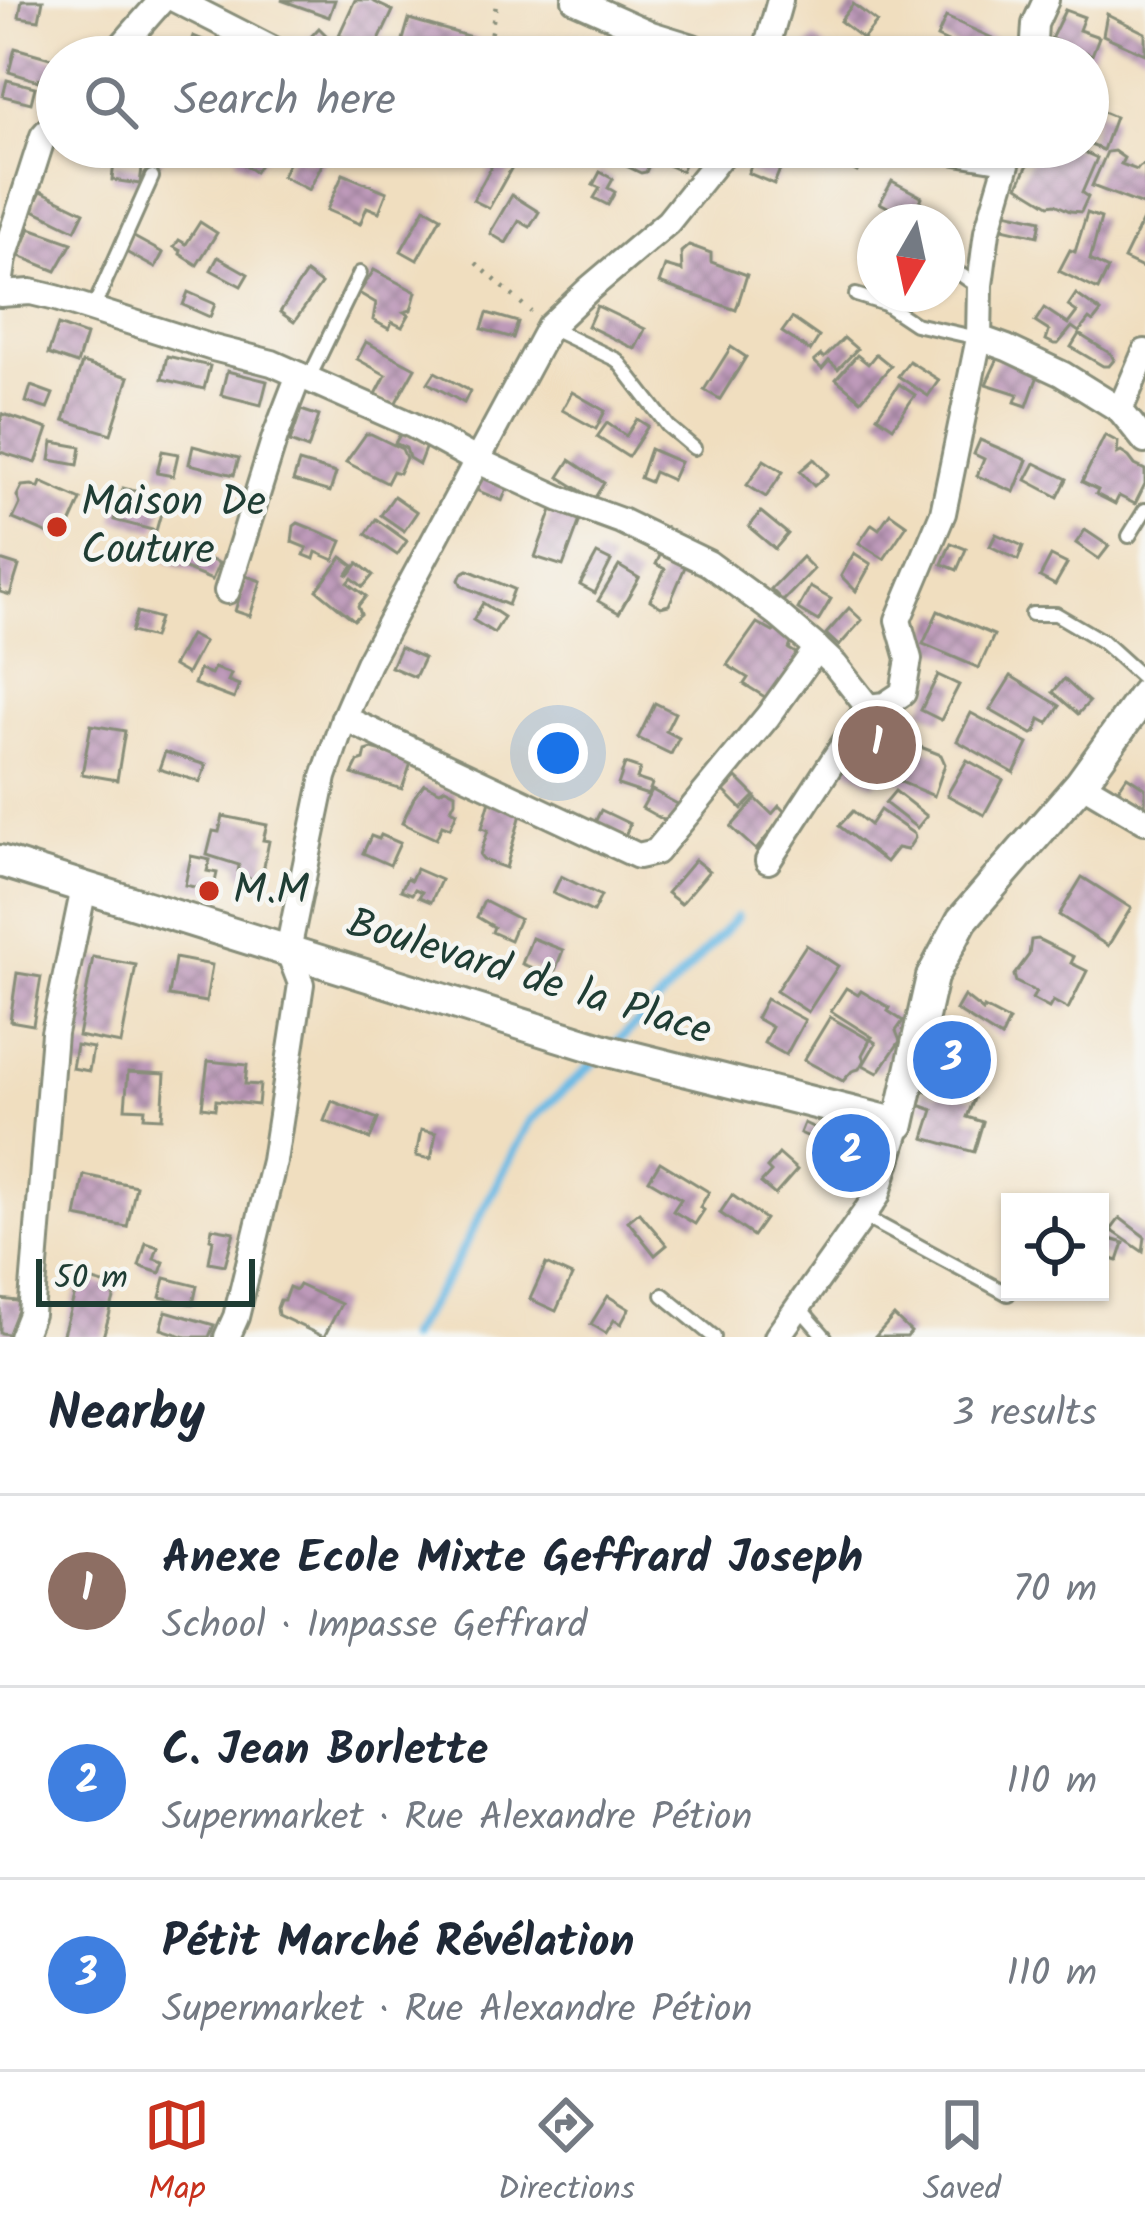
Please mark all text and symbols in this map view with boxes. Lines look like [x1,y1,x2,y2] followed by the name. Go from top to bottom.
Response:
[36,36,1109,168] search box
[174,66,396,138] text: Search here
[78,69,144,135] icon: search
[857,204,965,312] north arrow
[81,470,266,585] place label: Maison De Couture
[44,514,70,540] marker: Maison De Couture
[838,700,916,790] pin: 1
[528,723,588,783] your location
[233,858,309,925] place label: M.M
[196,878,222,904] marker: M.M
[338,891,720,1065] street label: Boulevard de la Place
[913,1015,991,1105] pin: 3
[812,1108,890,1198] pin: 2
[1001,1193,1109,1301] map controls
[1001,1193,1109,1301] button: locate
[36,1253,255,1306] scale bar
[54,1253,128,1306] text: 50 m
[48,1375,205,1456] text: Nearby
[952,1384,1097,1446] text: 3 results
[162,1524,863,1596] text: Anexe Ecole Mixte Geffrard Joseph
[81,1560,93,1622] text: 1
[1013,1560,1097,1622] text: 70 m
[162,1596,587,1658] text: School · Impasse Geffrard
[162,1716,488,1788] text: C. Jean Borlette
[76,1752,98,1814] text: 2
[1006,1752,1097,1814] text: 110 m
[162,1788,752,1850] text: Supermarket · Rue Alexandre Pétion
[162,1908,634,1980] text: Pétit Marché Révélation
[76,1944,98,2006] text: 3
[1006,1944,1097,2006] text: 110 m
[162,1980,752,2042] text: Supermarket · Rue Alexandre Pétion
[144,2092,210,2217] tab: Map
[498,2092,635,2217] tab: Directions
[923,2092,1001,2217] tab: Saved

